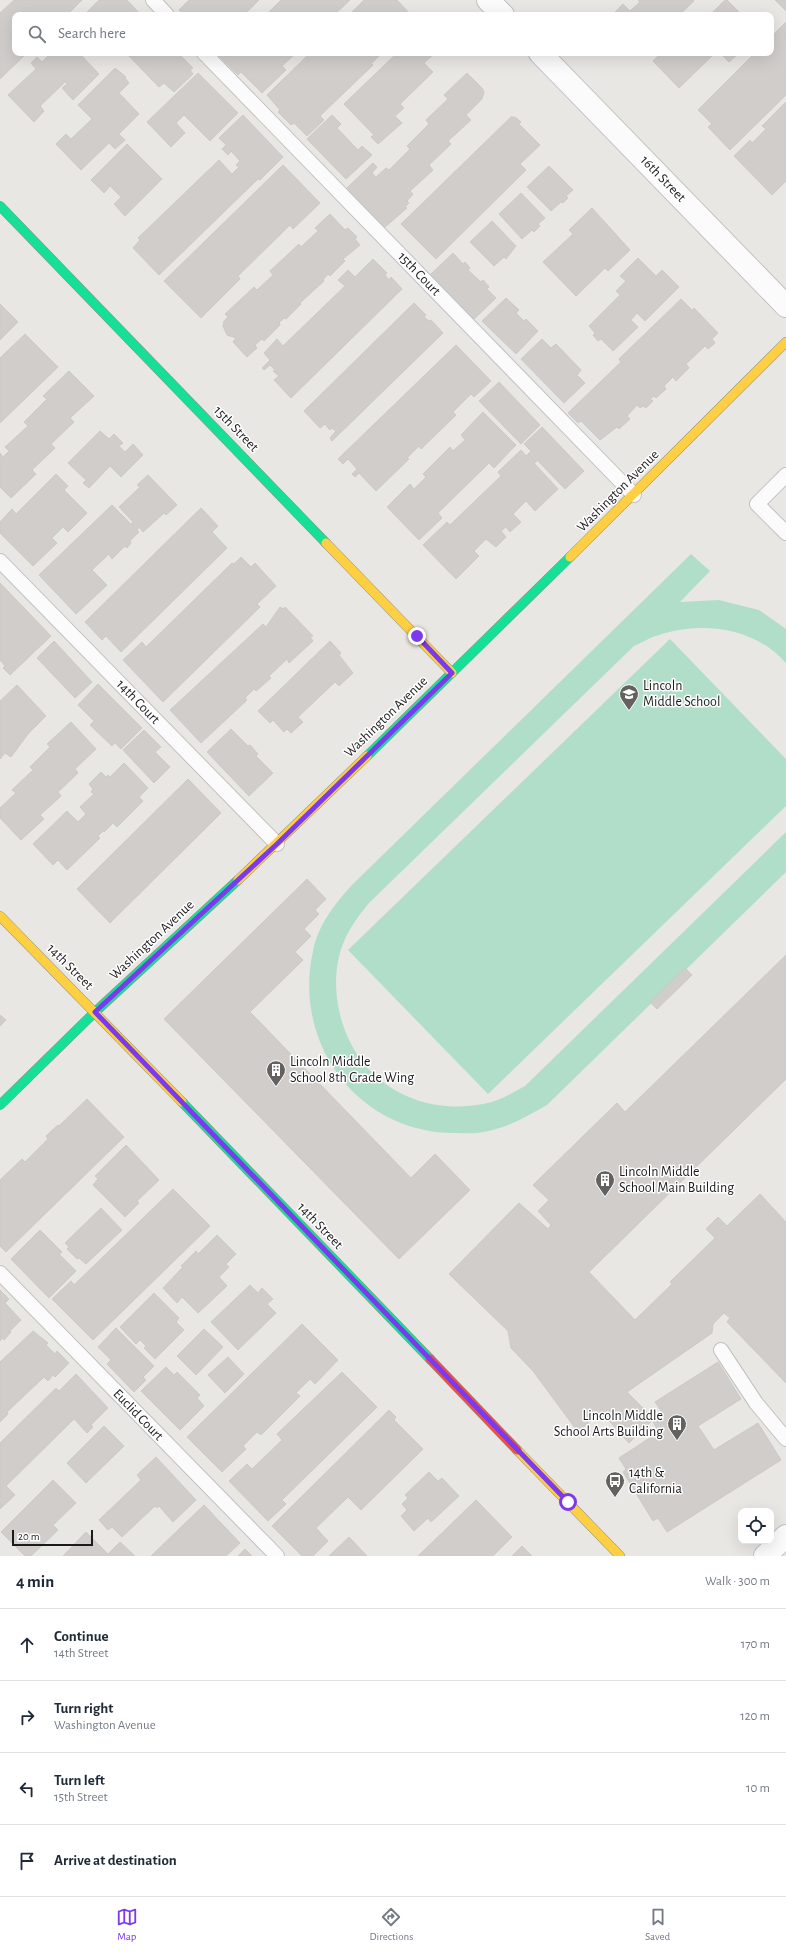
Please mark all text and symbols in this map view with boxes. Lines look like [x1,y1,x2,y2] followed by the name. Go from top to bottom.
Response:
[12,12,774,56] search box
[26,23,48,45] icon: search
[58,26,126,41] text: Search here
[638,153,689,205] street label: 16th Street
[395,250,443,299] street label: 15th Court
[211,403,261,455] street label: 15th Street
[574,447,662,535] street label: Washington Avenue
[408,627,426,645] route end
[342,674,430,760] street label: Washington Avenue
[114,677,163,727] street label: 14th Court
[643,679,720,709] place label: Lincoln Middle School
[618,683,640,711] school or university icon: Lincoln Middle School
[107,898,197,982] street label: Washington Avenue
[44,941,96,993] street label: 14th Street
[290,1055,414,1085] place label: Lincoln Middle School 8th Grade Wing
[265,1059,287,1087] building icon: Lincoln Middle School 8th Grade Wing
[619,1165,734,1195] place label: Lincoln Middle School Main Building
[594,1169,616,1197] building icon: Lincoln Middle School Main Building
[295,1200,346,1252] street label: 14th Street
[110,1387,166,1444] street label: Euclid Court
[554,1409,663,1439] place label: Lincoln Middle School Arts Building
[666,1413,688,1441] building icon: Lincoln Middle School Arts Building
[629,1466,682,1496] place label: 14th & California
[604,1470,626,1498] bus stop icon: 14th & California
[559,1493,577,1511] route start
[738,1508,774,1544] map controls
[738,1508,774,1544] button: locate
[12,1528,93,1547] scale bar
[18,1531,39,1542] text: 20 m
[16,1573,54,1590] text: 4 min
[705,1575,770,1588] text: Walk · 300 m
[54,1629,109,1644] text: Continue
[16,1634,38,1656] icon: ahead
[741,1638,770,1651] text: 170 m
[54,1647,108,1660] text: 14th Street
[54,1701,113,1716] text: Turn right
[16,1706,38,1728] icon: right
[740,1710,770,1723] text: 120 m
[54,1719,156,1732] text: Washington Avenue
[54,1773,105,1788] text: Turn left
[16,1778,38,1800] icon: left
[746,1782,770,1795] text: 10 m
[54,1791,108,1804] text: 15th Street
[16,1850,38,1872] icon: arrive
[54,1853,177,1868] text: Arrive at destination
[116,1906,138,1943] tab: Map
[369,1906,413,1943] tab: Directions
[645,1906,670,1943] tab: Saved

